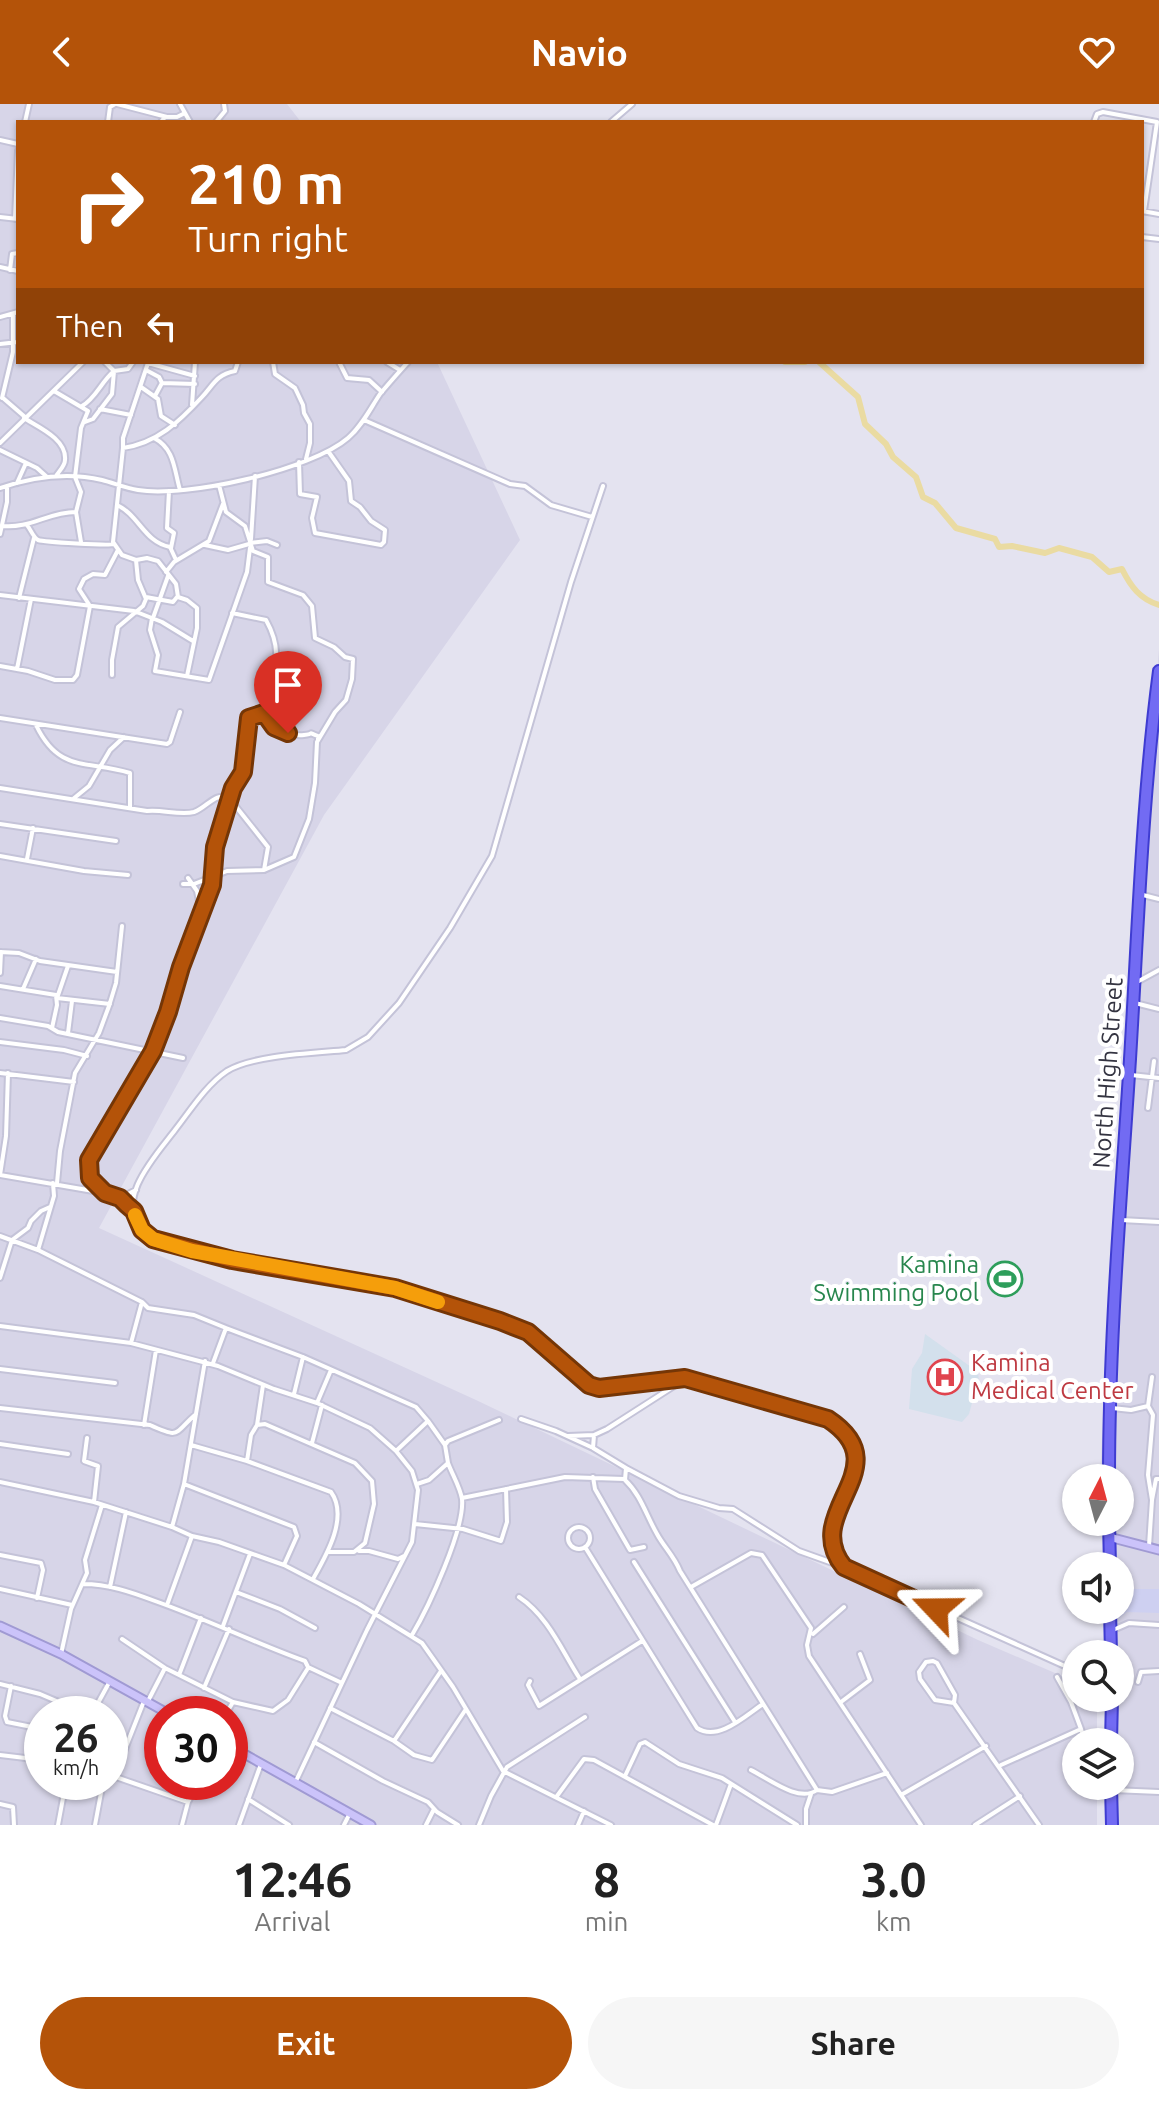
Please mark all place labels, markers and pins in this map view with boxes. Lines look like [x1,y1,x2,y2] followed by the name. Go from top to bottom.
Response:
[254,651,322,733] pin
[813,1251,979,1306] place label: Kamina Swimming Pool
[986,1260,1024,1298] sports icon: Kamina Swimming Pool
[971,1349,1134,1404] place label: Kamina Medical Center
[926,1358,964,1396] hospital icon: Kamina Medical Center

